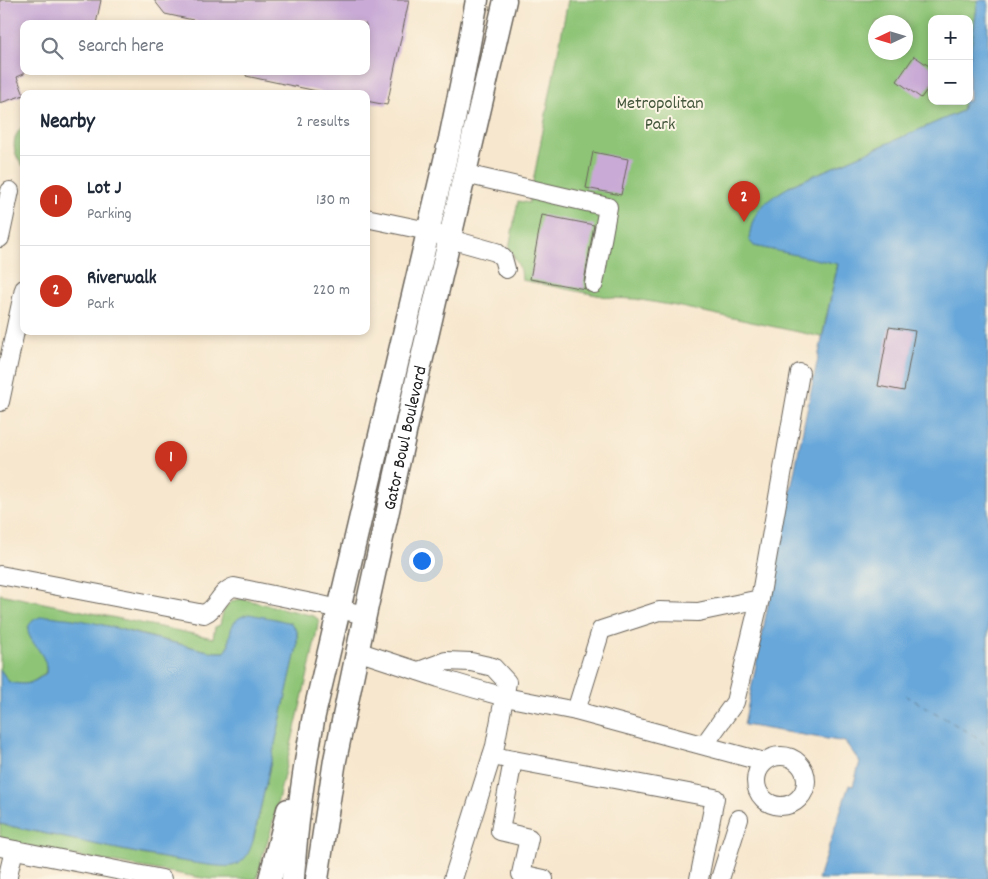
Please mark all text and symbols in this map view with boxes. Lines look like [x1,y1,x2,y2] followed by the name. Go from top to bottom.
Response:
[868,15,913,60] north arrow
[928,15,973,105] map controls
[928,15,973,60] button: +
[20,20,370,75] search box
[38,34,66,62] icon: search
[78,34,164,61] text: Search here
[928,60,973,105] button: −
[616,92,704,138] park label: Metropolitan Park
[40,108,95,138] text: Nearby
[296,111,350,134] text: 2 results
[87,176,122,203] text: Lot J
[728,181,760,222] pin: 2
[54,189,58,212] text: 1
[316,189,350,212] text: 130 m
[87,203,132,226] text: Parking
[87,266,157,293] text: Riverwalk
[53,279,60,302] text: 2
[313,279,350,302] text: 220 m
[87,293,114,316] text: Park
[378,364,435,513] street label: Gator Bowl Boulevard
[155,441,187,482] pin: 1
[409,548,435,574] your location

